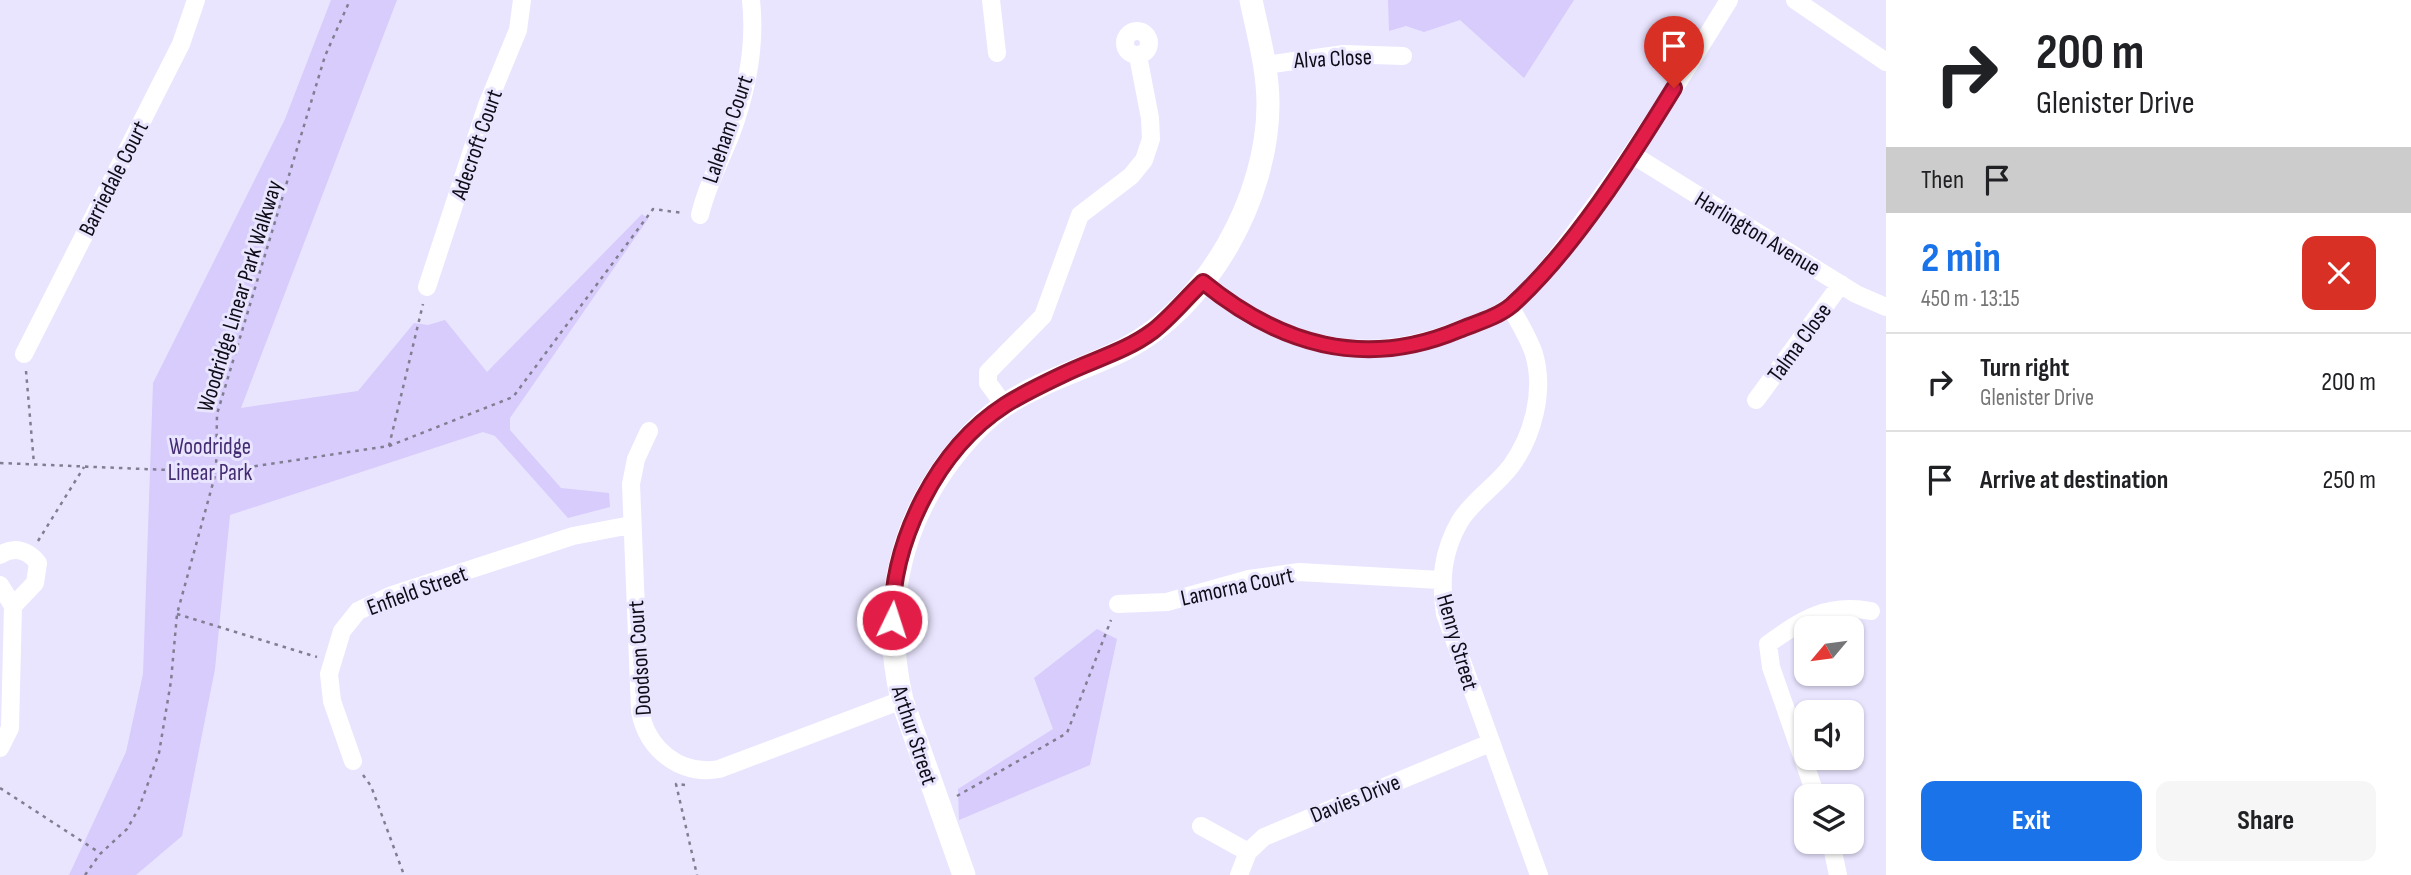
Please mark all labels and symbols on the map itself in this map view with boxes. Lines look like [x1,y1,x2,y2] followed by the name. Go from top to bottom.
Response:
[1644,16,1704,88] pin
[1292,43,1373,75] street label: Alva Close
[696,72,759,187] street label: Laleham Court
[445,86,509,204] street label: Adecroft Court
[73,116,155,241] street label: Barriedale Court
[191,177,289,415] street label: Woodridge Linear Park Walkway
[1690,185,1825,282] street label: Harlington Avenue
[1762,298,1838,388] street label: Talma Close
[168,433,253,487] park label: Woodridge Linear Park
[363,560,471,622] street label: Enfield Street
[1178,561,1296,613] street label: Lamorna Court
[855,583,929,657] position arrow
[1430,591,1484,694] street label: Henry Street
[622,599,658,716] street label: Doodson Court
[1794,616,1864,686] north arrow
[885,681,943,788] street label: Arthur Street
[1306,768,1404,830] street label: Davies Drive

